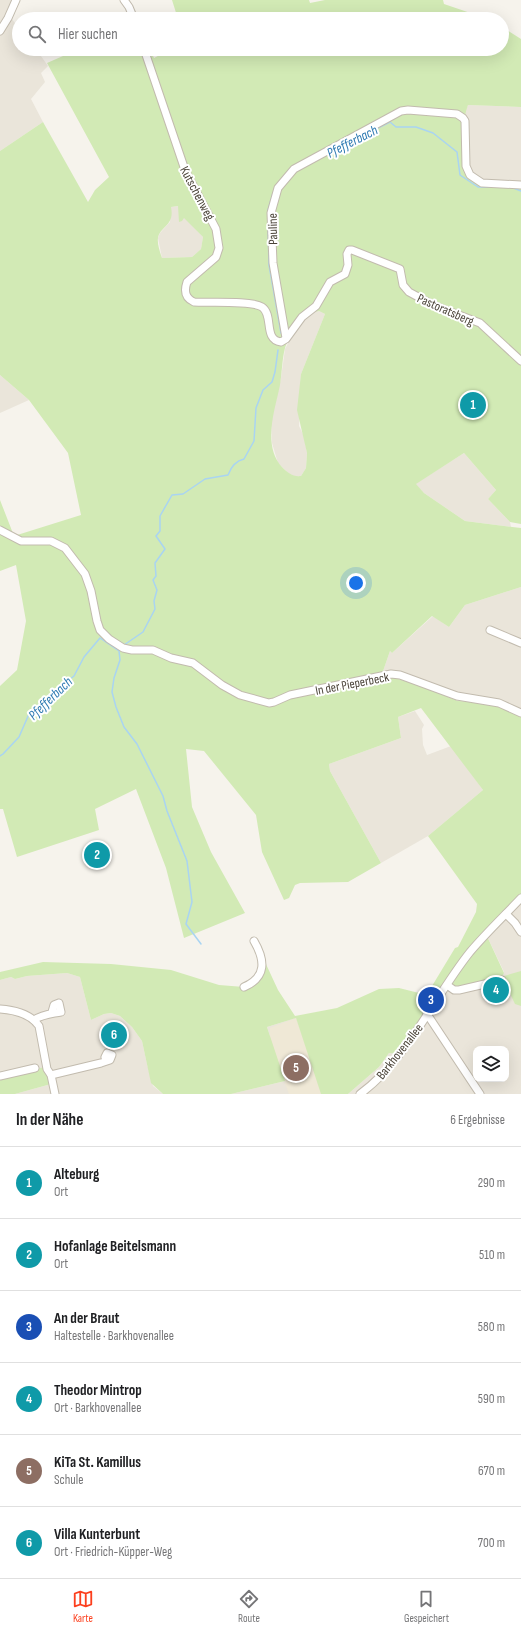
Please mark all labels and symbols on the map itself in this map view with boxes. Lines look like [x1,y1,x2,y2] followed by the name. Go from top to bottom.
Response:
[324,121,381,161] water label: Pfefferbach
[176,164,218,223] street label: Kutschenweg
[265,213,281,245] street label: Pauline
[415,290,476,330] street label: Pastoratsberg
[460,390,486,420] pin: 1
[346,573,366,593] your location
[314,669,391,699] street label: In der Pieperbeck
[25,673,76,724] water label: Pfefferbach
[84,840,110,870] pin: 2
[483,975,509,1005] pin: 4
[418,985,444,1015] pin: 3
[101,1020,127,1050] pin: 6
[373,1021,427,1083] street label: Barkhovenallee
[283,1053,309,1083] pin: 5

